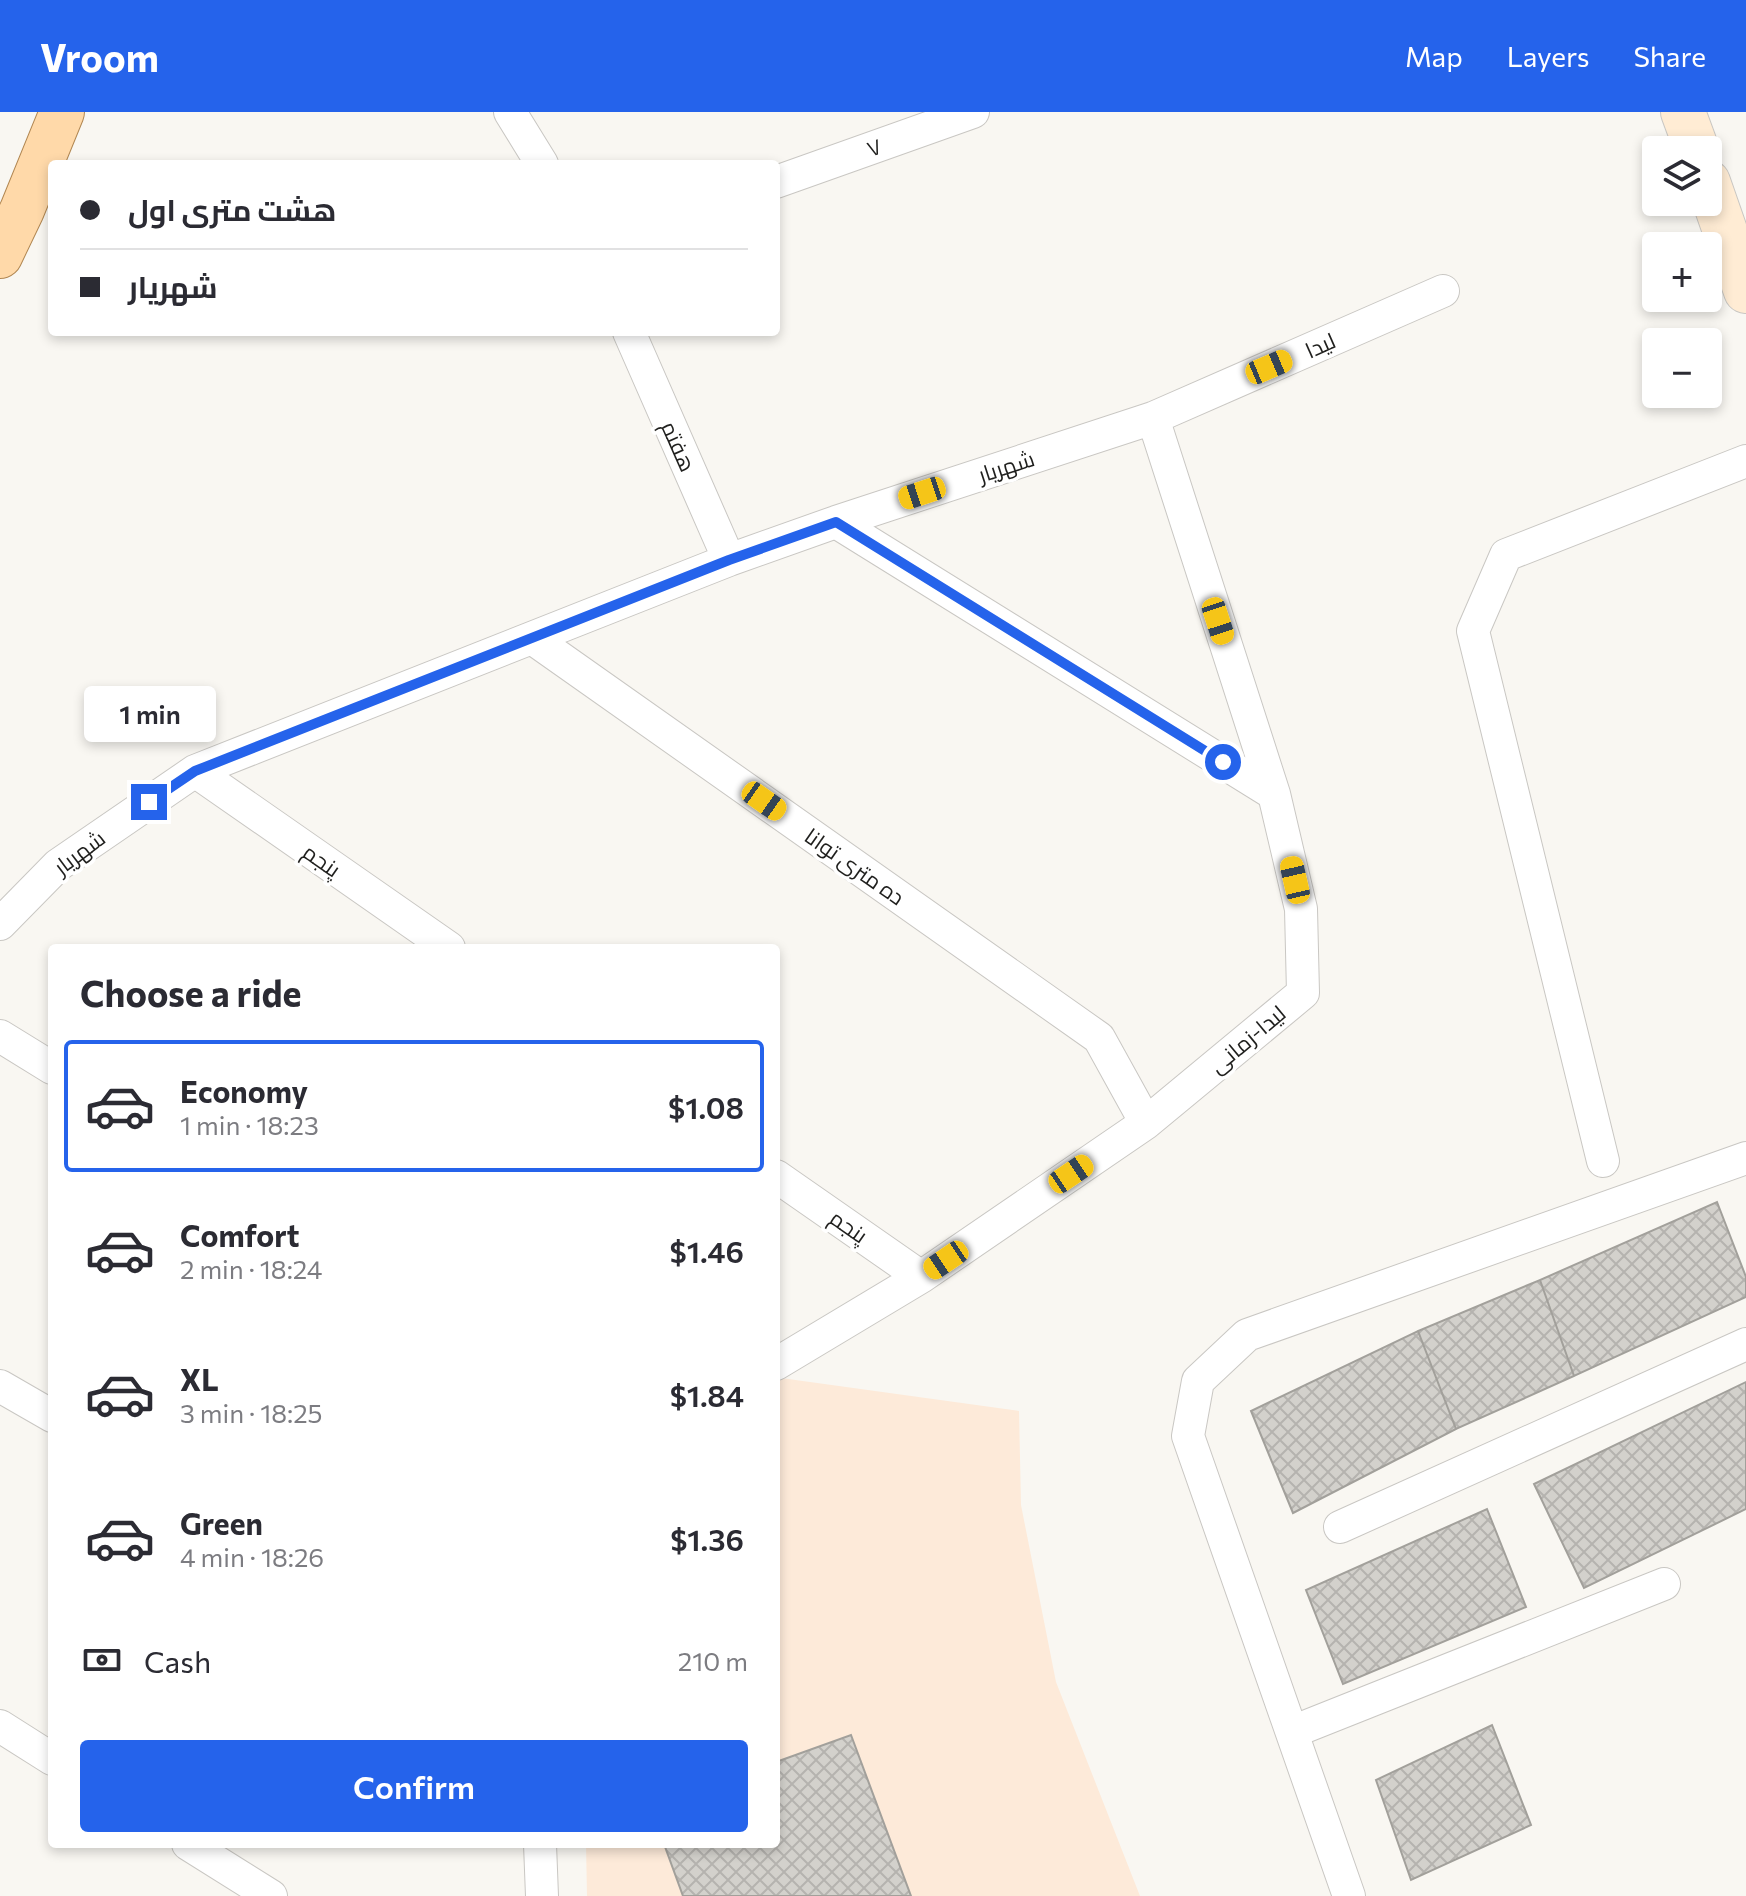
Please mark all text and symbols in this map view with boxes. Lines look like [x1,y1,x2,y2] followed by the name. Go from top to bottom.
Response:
[40,33,159,80] text: Vroom
[1405,39,1463,73] text: Map
[1507,39,1589,73] text: Layers
[1633,39,1706,73] text: Share
[863,132,885,162] street label: ۷
[1642,136,1722,408] map controls
[1642,136,1722,216] button: layers
[128,190,336,227] text: هشت متری اول
[1642,232,1722,312] button: +
[128,267,217,304] text: شهریار
[1301,327,1339,363] street label: لیدا
[1642,328,1722,408] button: −
[1242,347,1296,387] car
[653,417,702,477] street label: هفتم
[973,444,1038,489] street label: شهریار
[895,474,949,512] car
[1199,594,1237,648] car
[83,686,215,742] callout: 1 min
[119,698,181,729] text: 1 min
[1205,744,1241,780] route start
[737,777,791,825] car
[131,784,167,820] route end
[800,822,910,910] street label: ده متری توانا
[46,824,111,882] street label: شهریار
[296,837,346,885] street label: پنجم
[1278,854,1312,906] car
[80,970,301,1014] text: Choose a ride
[1203,999,1291,1079] street label: لیدا-زمانی
[84,1070,156,1142] icon: car
[180,1072,308,1109] text: Economy
[668,1088,744,1125] text: $1.08
[180,1109,319,1140] text: 1 min · 18:23
[1044,1151,1098,1197] car
[823,1203,873,1251] street label: پنجم
[84,1214,156,1286] icon: car
[180,1216,299,1253] text: Comfort
[670,1232,744,1269] text: $1.46
[919,1237,973,1283] car
[180,1253,322,1284] text: 2 min · 18:24
[84,1358,156,1430] icon: car
[180,1360,219,1397] text: XL
[670,1376,744,1413] text: $1.84
[180,1397,323,1428] text: 3 min · 18:25
[84,1502,156,1574] icon: car
[180,1504,263,1541] text: Green
[670,1520,744,1557] text: $1.36
[180,1541,324,1572] text: 4 min · 18:26
[80,1638,124,1682] icon: cash
[144,1642,211,1679] text: Cash
[678,1645,748,1676] text: 210 m
[80,1740,748,1832] button: Confirm

